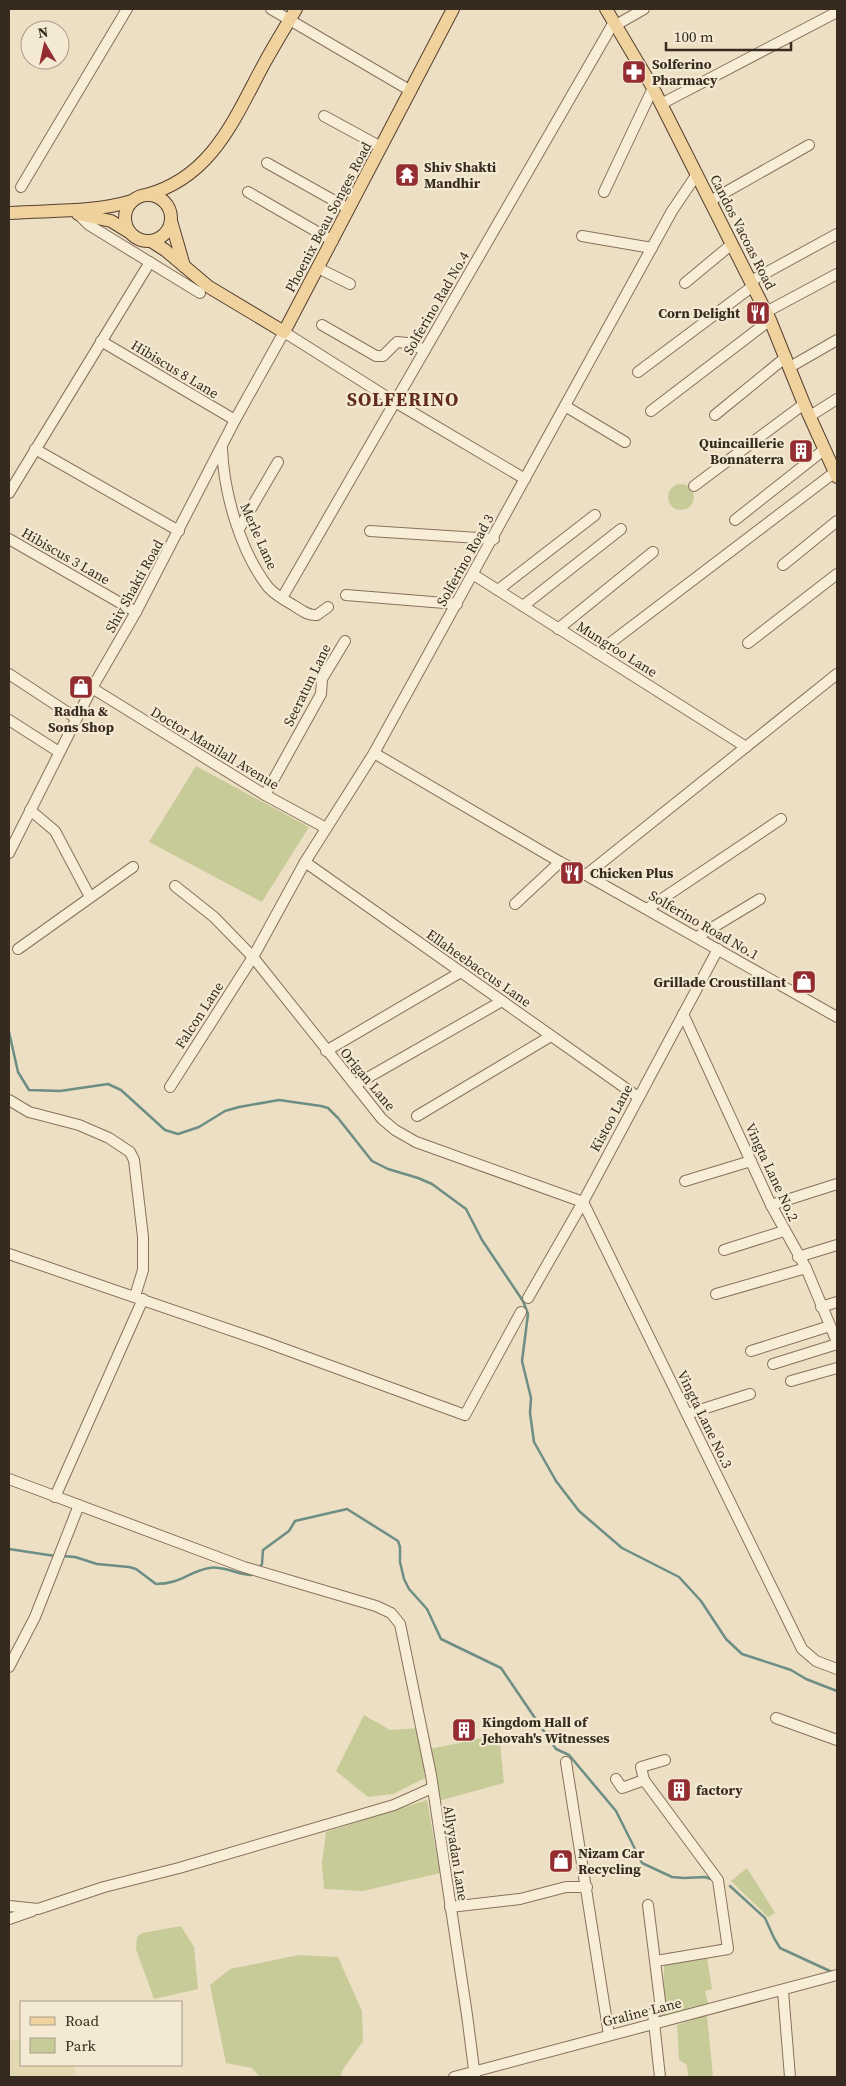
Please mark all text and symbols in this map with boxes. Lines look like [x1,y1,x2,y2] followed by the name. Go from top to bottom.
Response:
[20,20,70,70] north arrow
[666,20,791,52] scale bar
[36,21,50,43] text: N
[674,26,714,47] text: 100 m
[652,54,718,90] place label: Solferino Pharmacy
[621,59,647,85] pharmacy icon: Solferino Pharmacy
[280,138,376,296] street label: Phoenix Beau Songes Road
[424,157,497,193] place label: Shiv Shakti Mandhir
[394,162,420,188] temple icon: Shiv Shakti Mandhir
[705,171,781,293] street label: Candos Vacoas Road
[398,248,474,358] street label: Solferino Rad No.4
[745,300,771,326] restaurant icon: Corn Delight
[658,303,741,323] place label: Corn Delight
[127,335,223,403] street label: Hibiscus 8 Lane
[347,386,459,412] district label: SOLFERINO
[699,433,785,469] place label: Quincaillerie Bonnaterra
[788,438,814,464] building icon: Quincaillerie Bonnaterra
[235,500,283,572] street label: Merle Lane
[431,510,499,610] street label: Solferino Road 3
[18,523,114,589] street label: Hibiscus 3 Lane
[100,536,168,636] street label: Shiv Shakti Road
[573,616,661,682] street label: Mungroo Lane
[278,640,336,730] street label: Seeratun Lane
[68,674,94,700] shop icon: Radha & Sons Shop
[48,701,114,737] place label: Radha & Sons Shop
[147,702,283,794] street label: Doctor Manilall Avenue
[559,860,585,886] restaurant icon: Chicken Plus
[590,863,674,883] place label: Chicken Plus
[645,885,763,965] street label: Solferino Road No.1
[423,924,535,1012] street label: Ellaheebaccus Lane
[791,969,817,995] shop icon: Grillade Croustillant
[654,972,787,992] place label: Grillade Croustillant
[170,978,228,1052] street label: Falcon Lane
[336,1043,400,1115] street label: Origan Lane
[585,1081,637,1155] street label: Kistoo Lane
[740,1119,804,1225] street label: Vingta Lane No.2
[673,1367,737,1471] street label: Vingta Lane No.3
[481,1712,610,1748] place label: Kingdom Hall of Jehovah's Witnesses
[451,1717,477,1743] building icon: Kingdom Hall of Jehovah's Witnesses
[666,1777,692,1803] building icon: factory
[696,1780,743,1800] place label: factory
[439,1804,473,1902] street label: Allyyadan Lane
[578,1843,645,1879] place label: Nizam Car Recycling
[548,1848,574,1874] shop icon: Nizam Car Recycling
[600,1993,684,2031] street label: Graline Lane
[20,2001,182,2066] legend
[65,2010,99,2031] text: Road
[65,2035,97,2056] text: Park

